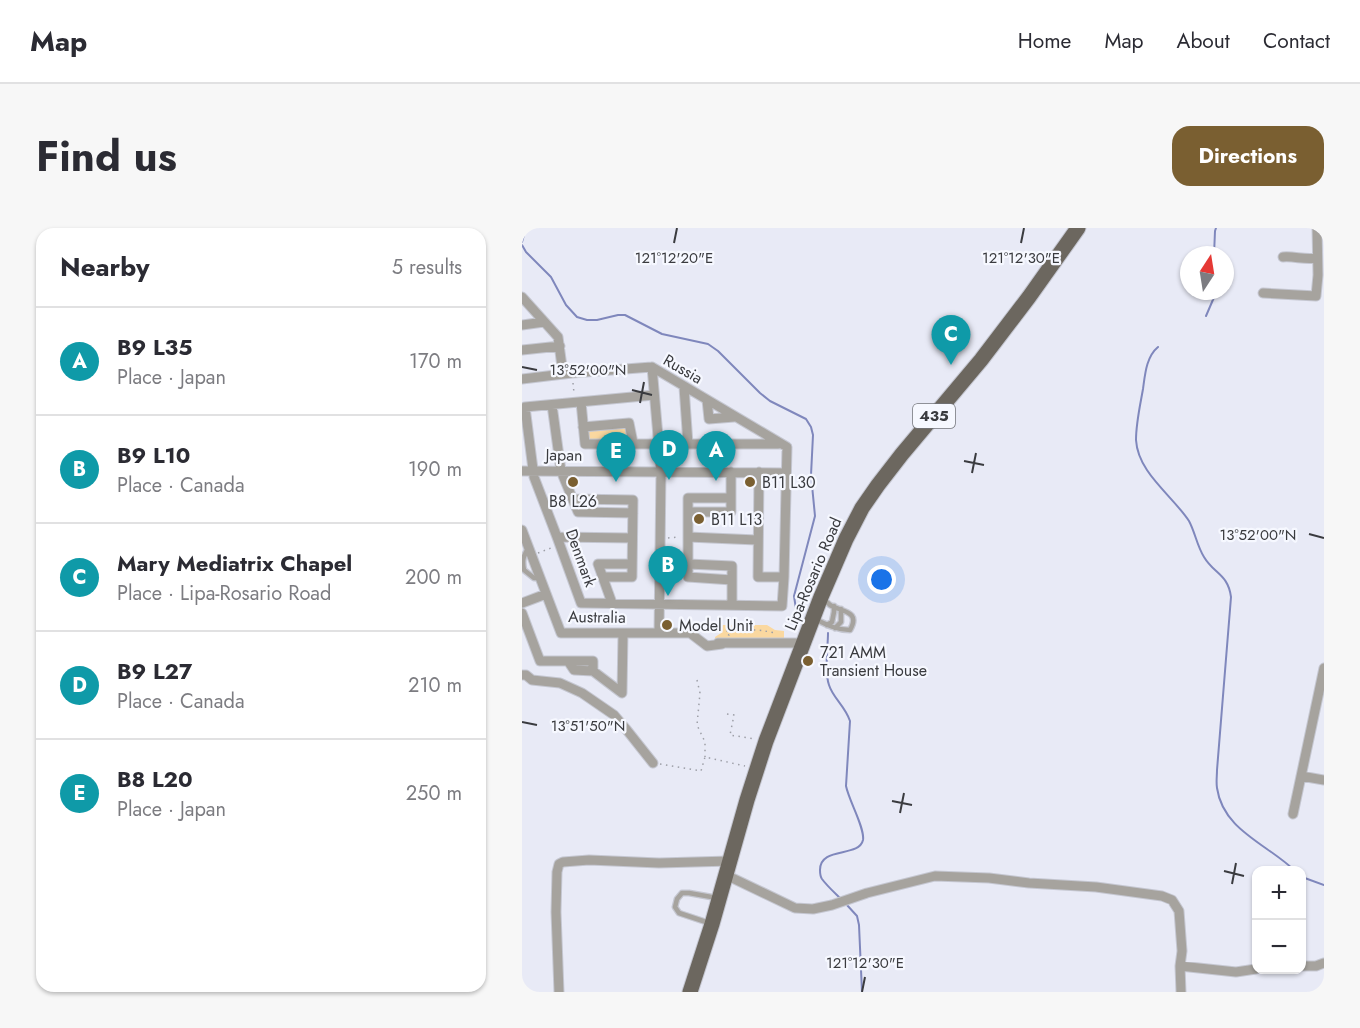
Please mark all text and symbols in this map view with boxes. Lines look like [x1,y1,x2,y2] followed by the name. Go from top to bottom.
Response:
[30,21,87,62] text: Map
[1018,26,1071,56] text: Home
[1104,26,1144,56] text: Map
[1177,26,1230,56] text: About
[1263,26,1330,56] text: Contact
[36,126,177,187] text: Find us
[1172,126,1324,186] button: Directions
[1180,246,1234,300] north arrow
[635,247,713,269] text: 121°12'20"E
[982,247,1060,269] text: 121°12'30"E
[60,248,149,286] text: Nearby
[392,253,462,282] text: 5 results
[932,316,970,365] pin: C
[117,331,192,363] text: B9 L35
[72,347,87,376] text: A
[409,347,462,376] text: 170 m
[659,349,707,389] street label: Russia
[550,359,626,381] text: 13°52'00"N
[117,363,226,392] text: Place · Japan
[913,404,955,428] road number: 435
[650,430,688,480] pin: D
[596,432,635,482] pin: E
[696,432,736,481] pin: A
[117,439,190,471] text: B9 L10
[543,443,583,467] street label: Japan
[73,455,86,484] text: B
[408,455,462,484] text: 190 m
[117,471,245,500] text: Place · Canada
[762,471,816,494] place label: B11 L30
[566,475,580,489] marker: B8 L26
[743,475,757,489] marker: B11 L30
[549,490,597,513] place label: B8 L26
[711,508,763,531] place label: B11 L13
[692,512,706,526] marker: B11 L13
[779,514,847,634] street label: Lipa-Rosario Road
[1220,524,1296,546] text: 13°52'00"N
[560,526,602,591] street label: Denmark
[648,546,688,596] pin: B
[117,547,352,579] text: Mary Mediatrix Chapel
[72,563,87,592] text: C
[405,563,462,592] text: 200 m
[867,565,896,594] your location
[117,579,331,608] text: Place · Lipa-Rosario Road
[568,605,626,629] street label: Australia
[679,614,753,637] place label: Model Unit
[660,618,674,632] marker: Model Unit
[820,641,927,682] place label: 721 AMM Transient House
[801,654,815,668] marker: 721 AMM Transient House
[117,655,192,687] text: B9 L27
[72,671,87,700] text: D
[408,671,462,700] text: 210 m
[117,687,245,716] text: Place · Canada
[551,715,625,737] text: 13°51'50"N
[117,763,193,795] text: B8 L20
[73,779,86,808] text: E
[406,779,462,808] text: 250 m
[117,795,226,824] text: Place · Japan
[1252,866,1306,974] map controls
[1252,866,1306,920] button: +
[1252,920,1306,974] button: −
[826,952,904,974] text: 121°12'30"E

